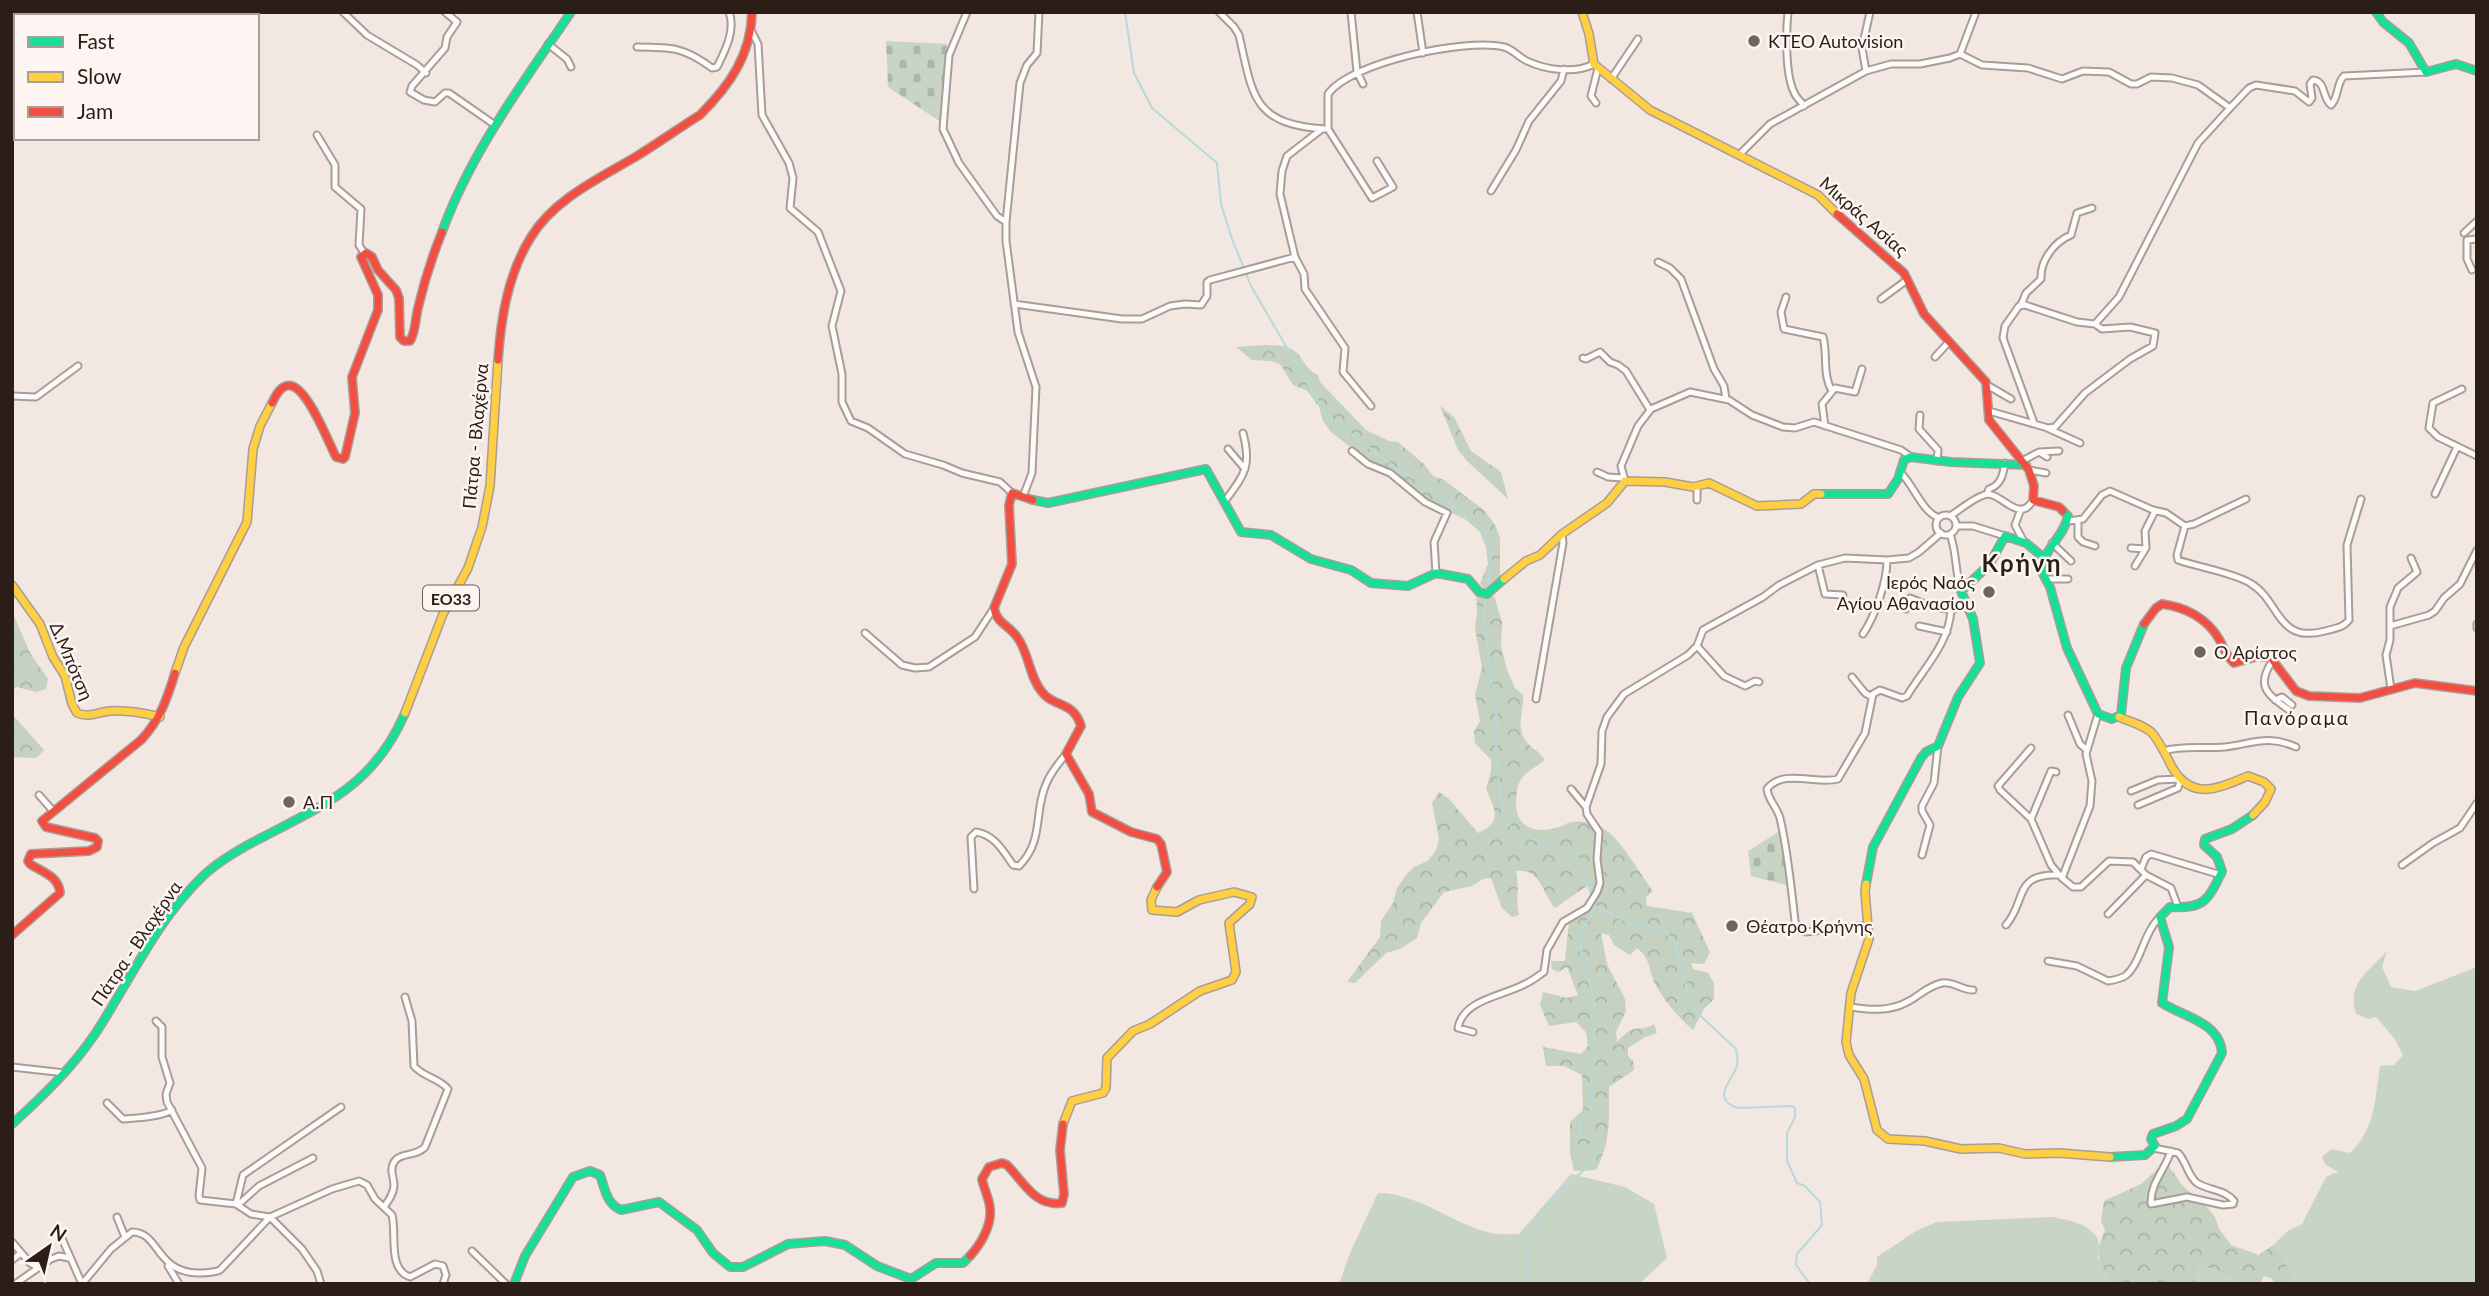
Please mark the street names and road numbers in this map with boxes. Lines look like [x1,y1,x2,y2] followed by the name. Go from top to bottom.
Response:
[1815,172,1913,261] street label: Μικράς Ασίας
[458,362,492,510] street label: Πάτρα - Βλαχέρνα
[423,586,479,610] road number: ΕΟ33
[46,619,98,703] street label: Δ.Μπότση
[86,876,186,1010] street label: Πάτρα - Βλαχέρνα

